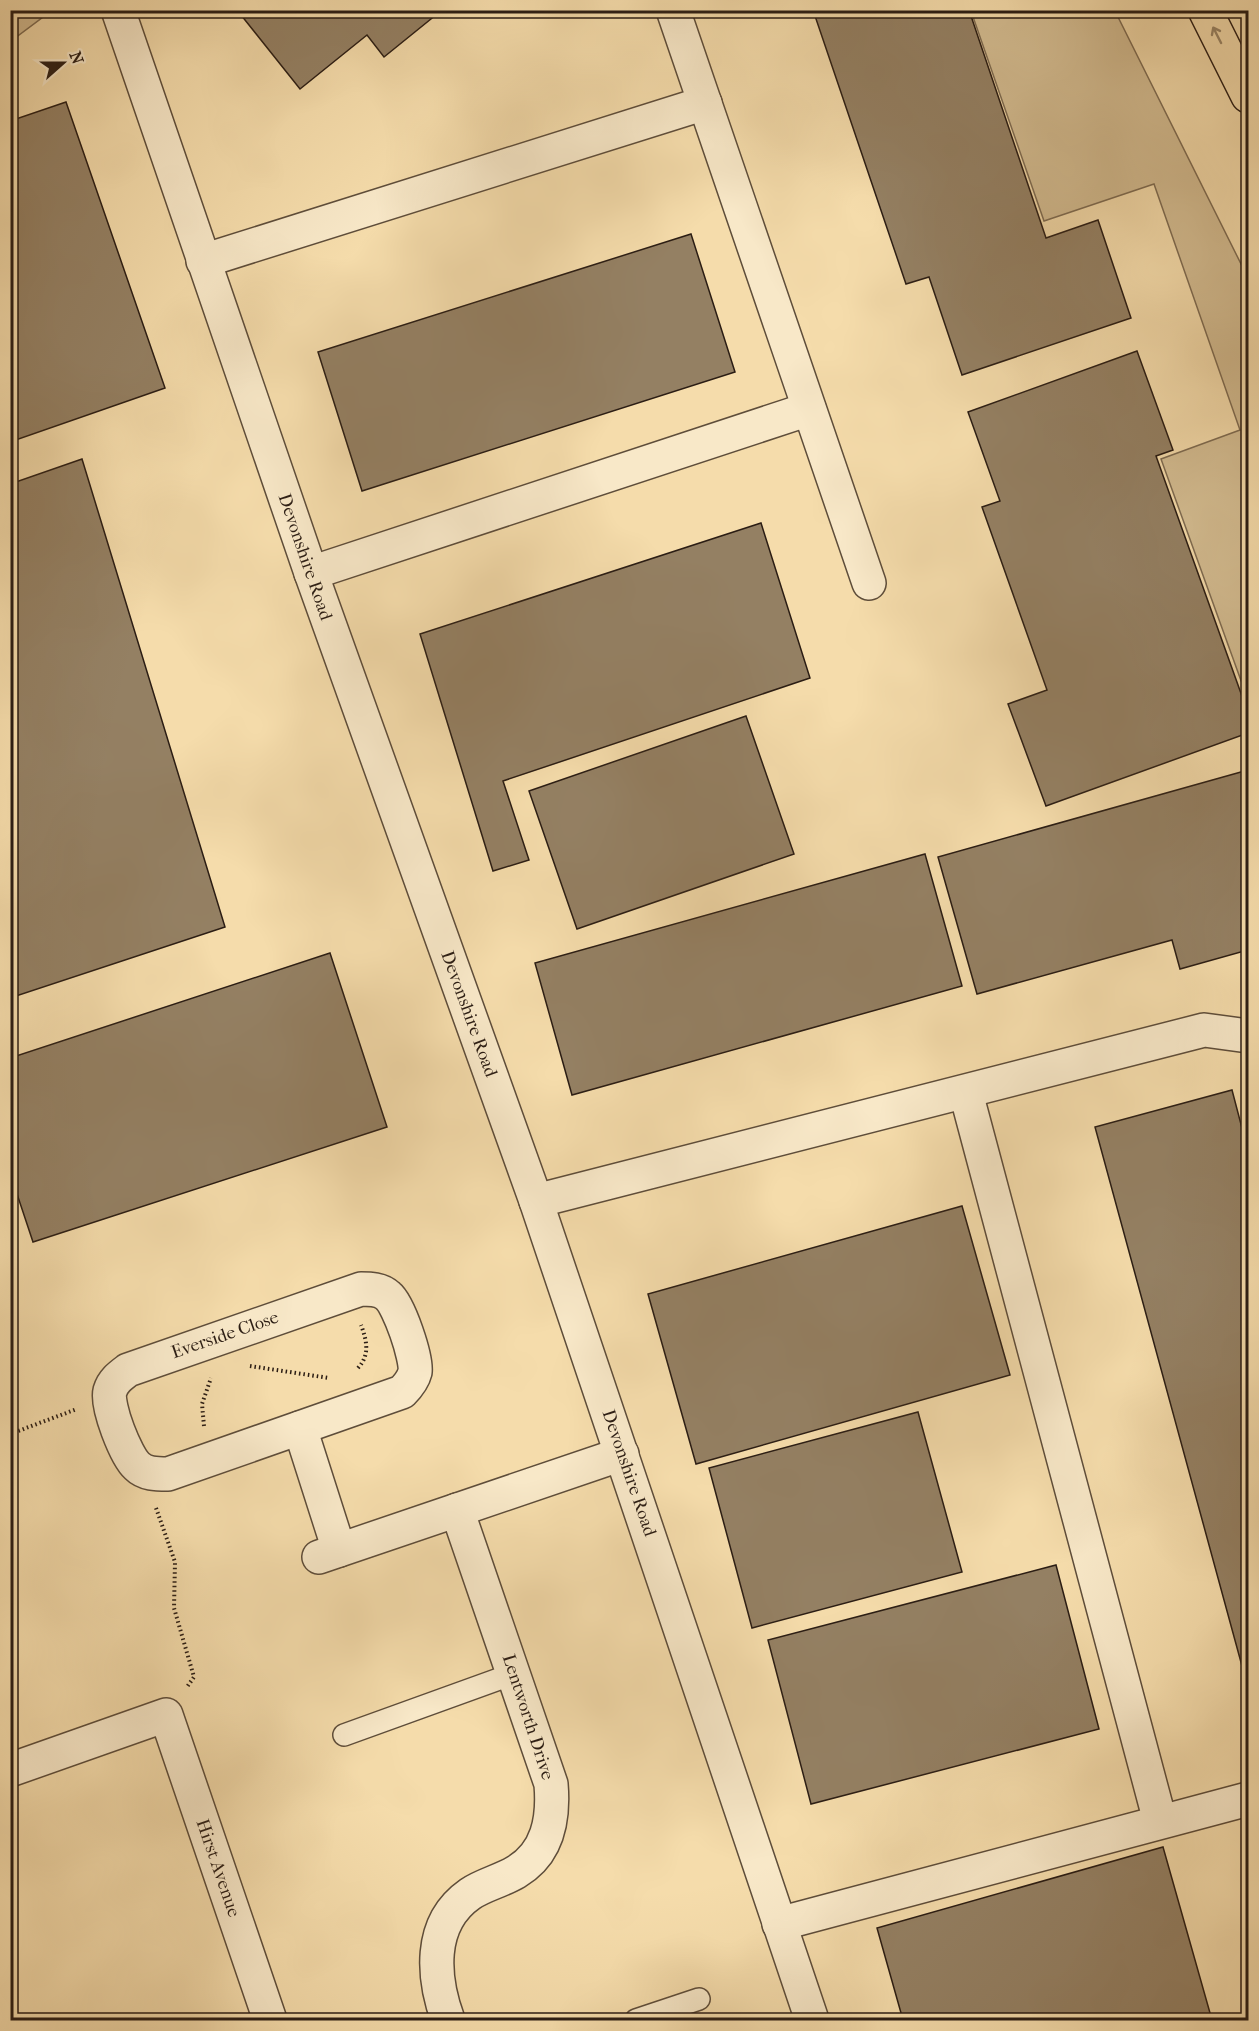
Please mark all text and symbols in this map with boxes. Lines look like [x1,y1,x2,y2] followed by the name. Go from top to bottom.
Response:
[1211,26,1222,44] one-way arrow
[33,33,93,93] north arrow
[65,49,88,68] text: N
[273,491,337,623] street label: Devonshire Road
[436,948,502,1080] street label: Devonshire Road
[169,1307,281,1363] street label: Everside Close
[597,1407,661,1539] street label: Devonshire Road
[498,1652,558,1783] street label: Lentworth Drive
[191,1816,245,1920] street label: Hirst Avenue

